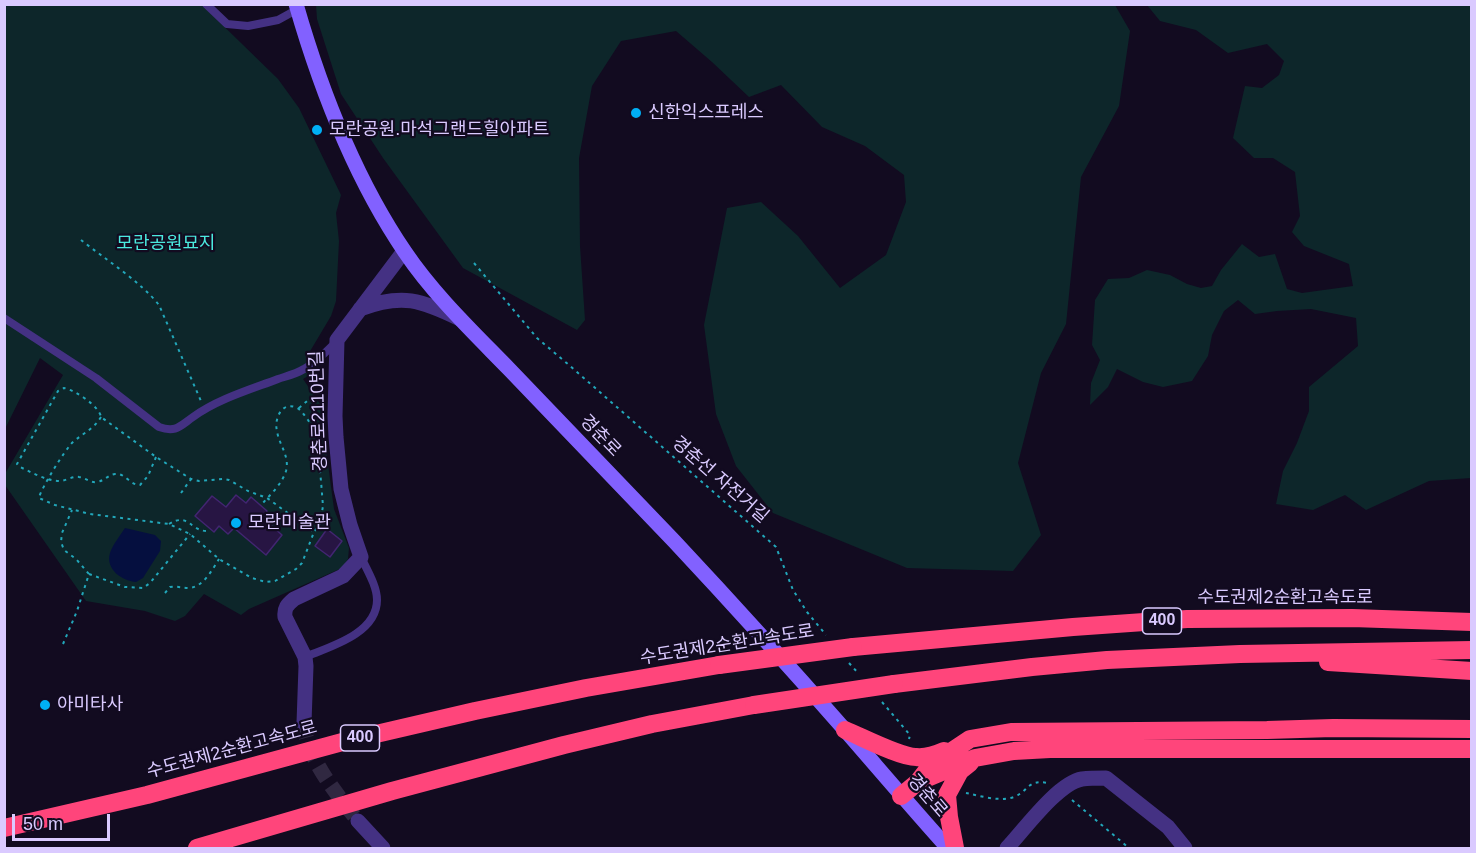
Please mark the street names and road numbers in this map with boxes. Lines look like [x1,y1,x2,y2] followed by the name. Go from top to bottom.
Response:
[306,350,332,472] street label: 경춘로2110번길
[575,411,625,461] street label: 경춘로
[667,432,773,528] street label: 경춘선 자전거길
[1197,587,1373,609] street label: 수도권제2순환고속도로
[1142,608,1182,634] road number: 400
[639,621,815,669] street label: 수도권제2순환고속도로
[144,717,320,783] street label: 수도권제2순환고속도로
[340,725,380,751] road number: 400
[903,770,951,822] street label: 경춘로

